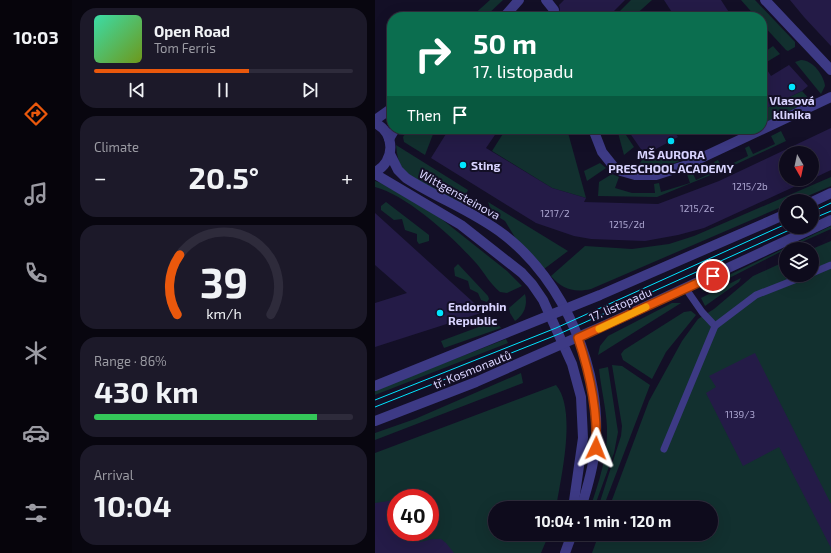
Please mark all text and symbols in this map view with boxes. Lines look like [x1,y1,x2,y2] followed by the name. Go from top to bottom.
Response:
[154,22,230,40] text: Open Road
[13,26,59,48] text: 10:03
[473,26,537,60] text: 50 m
[407,28,459,80] icon: right
[154,40,216,56] text: Tom Ferris
[473,60,574,82] text: 17. listopadu
[126,79,148,101] icon: previous
[212,79,234,101] icon: pause
[299,79,321,101] icon: next
[787,82,797,92] marker: Vlasová klinika
[769,93,815,121] place label: Vlasová klinika
[22,100,50,128] icon: directions
[449,104,471,126] icon: arrive
[407,106,441,124] text: Then
[666,136,676,146] marker: MŠ AURORA PRESCHOOL ACADEMY
[94,139,139,155] text: Climate
[779,146,819,186] north arrow
[779,146,819,282] map controls
[608,147,734,175] place label: MŠ AURORA PRESCHOOL ACADEMY
[471,158,500,172] place label: Sting
[189,159,259,195] text: 20.5°
[458,160,468,170] marker: Sting
[94,164,107,190] text: −
[341,164,353,190] text: +
[417,166,503,222] street label: Wittgensteinova
[22,180,50,208] icon: music
[732,180,768,192] house number: 1215/2b
[779,194,819,234] button: search
[680,202,714,214] house number: 1215/2c
[540,207,570,219] house number: 1217/2
[609,218,645,230] house number: 1215/2d
[779,242,819,282] button: layers
[199,255,248,305] text: 39
[22,259,50,287] icon: phone
[696,259,730,293] pin
[702,265,724,287] icon: arrive
[587,284,653,324] street label: 17. listopadu
[448,299,506,327] place label: Endorphin Republic
[206,304,241,321] text: km/h
[435,308,445,318] marker: Endorphin Republic
[22,339,50,367] icon: climate
[431,347,513,391] street label: tř. Kosmonautů
[94,353,167,369] text: Range · 86%
[94,373,199,409] text: 430 km
[725,408,755,420] house number: 1139/3
[22,419,50,447] icon: car
[575,427,617,469] position arrow
[94,467,134,483] text: Arrival
[94,487,172,523] text: 10:04
[387,489,439,541] speed limit sign: 40
[22,499,50,527] icon: filters
[535,512,671,530] text: 10:04 · 1 min · 120 m

